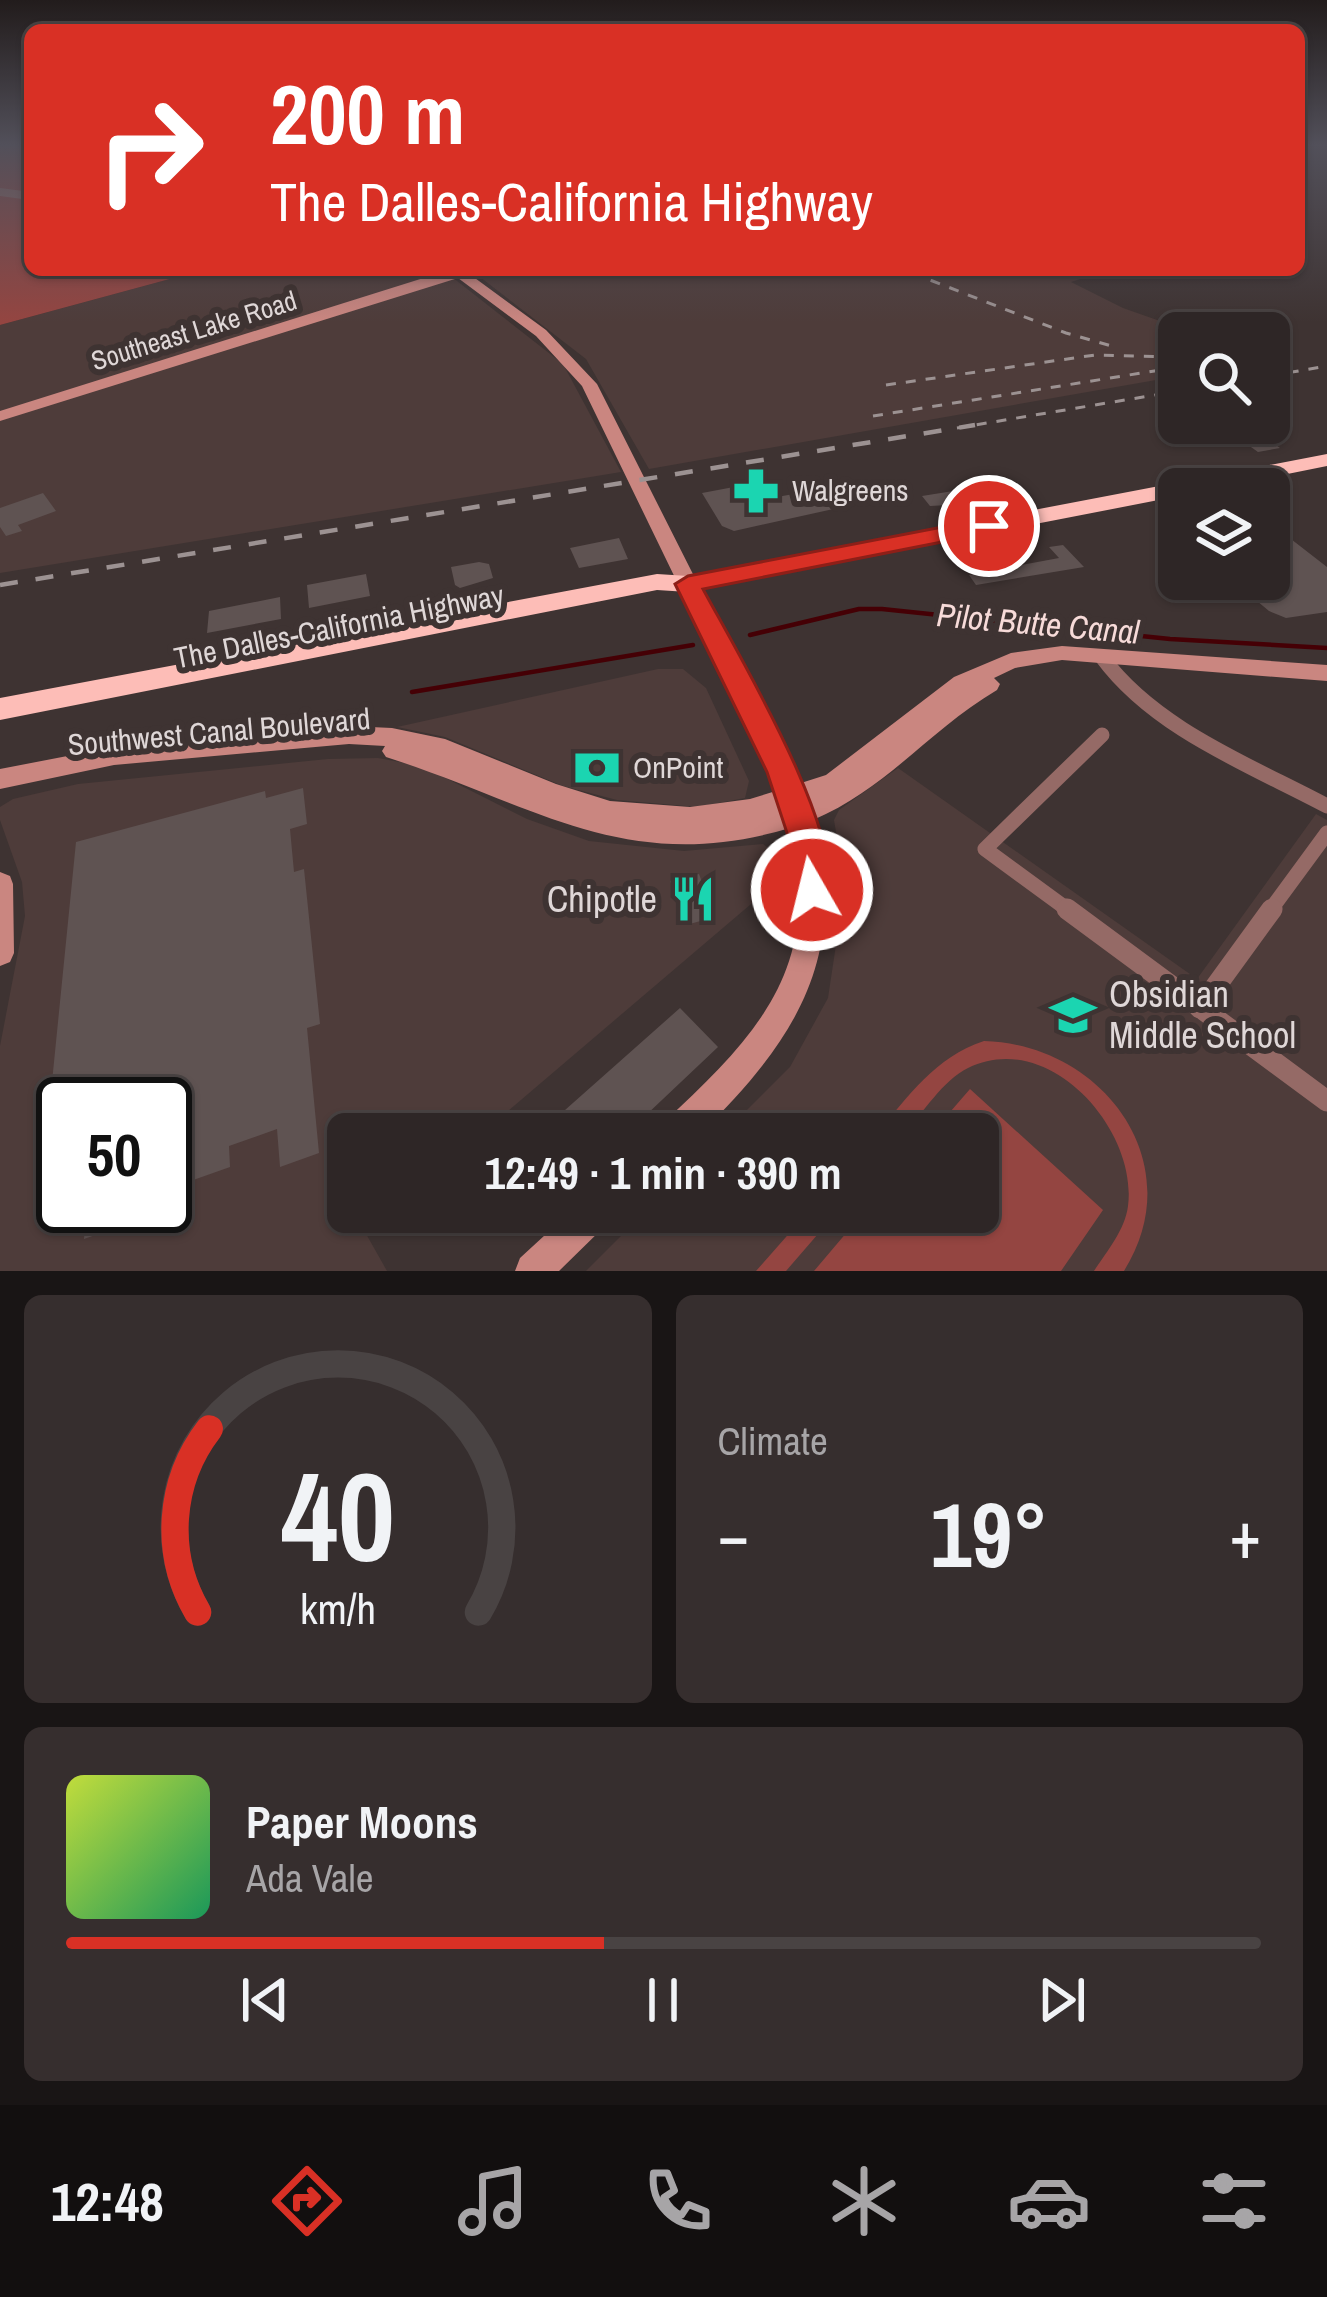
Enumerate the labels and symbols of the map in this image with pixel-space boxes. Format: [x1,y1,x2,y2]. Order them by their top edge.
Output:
street label: Southeast Lake Road [87,282,301,378]
pharmacy icon: Walgreens [731,466,781,516]
place label: Walgreens [792,470,909,510]
pin [938,475,1040,577]
street label: The Dalles-California Highway [171,574,508,678]
water label: Pilot Butte Canal [935,592,1142,654]
street label: Southwest Canal Boulevard [66,698,372,764]
bank icon: OnPoint [572,743,622,793]
place label: OnPoint [633,747,723,787]
position arrow [749,827,875,953]
restaurant icon: Chipotle [668,874,718,924]
place label: Chipotle [547,875,657,923]
place label: Obsidian Middle School [1109,970,1296,1059]
school or university icon: Obsidian Middle School [1048,990,1098,1040]
speed limit sign: 50 [36,1077,192,1233]

